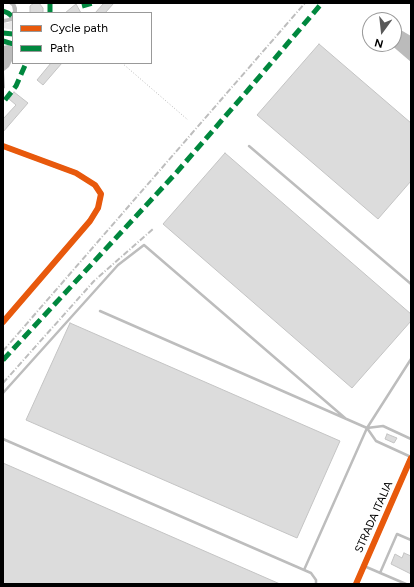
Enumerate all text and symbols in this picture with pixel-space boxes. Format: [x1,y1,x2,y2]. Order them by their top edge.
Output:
legend [12,12,152,64]
north arrow [362,12,402,52]
text: Cycle path [50,21,108,35]
text: N [373,36,385,50]
text: Path [50,41,74,55]
street label: STRADA ITALIA [352,479,396,555]

